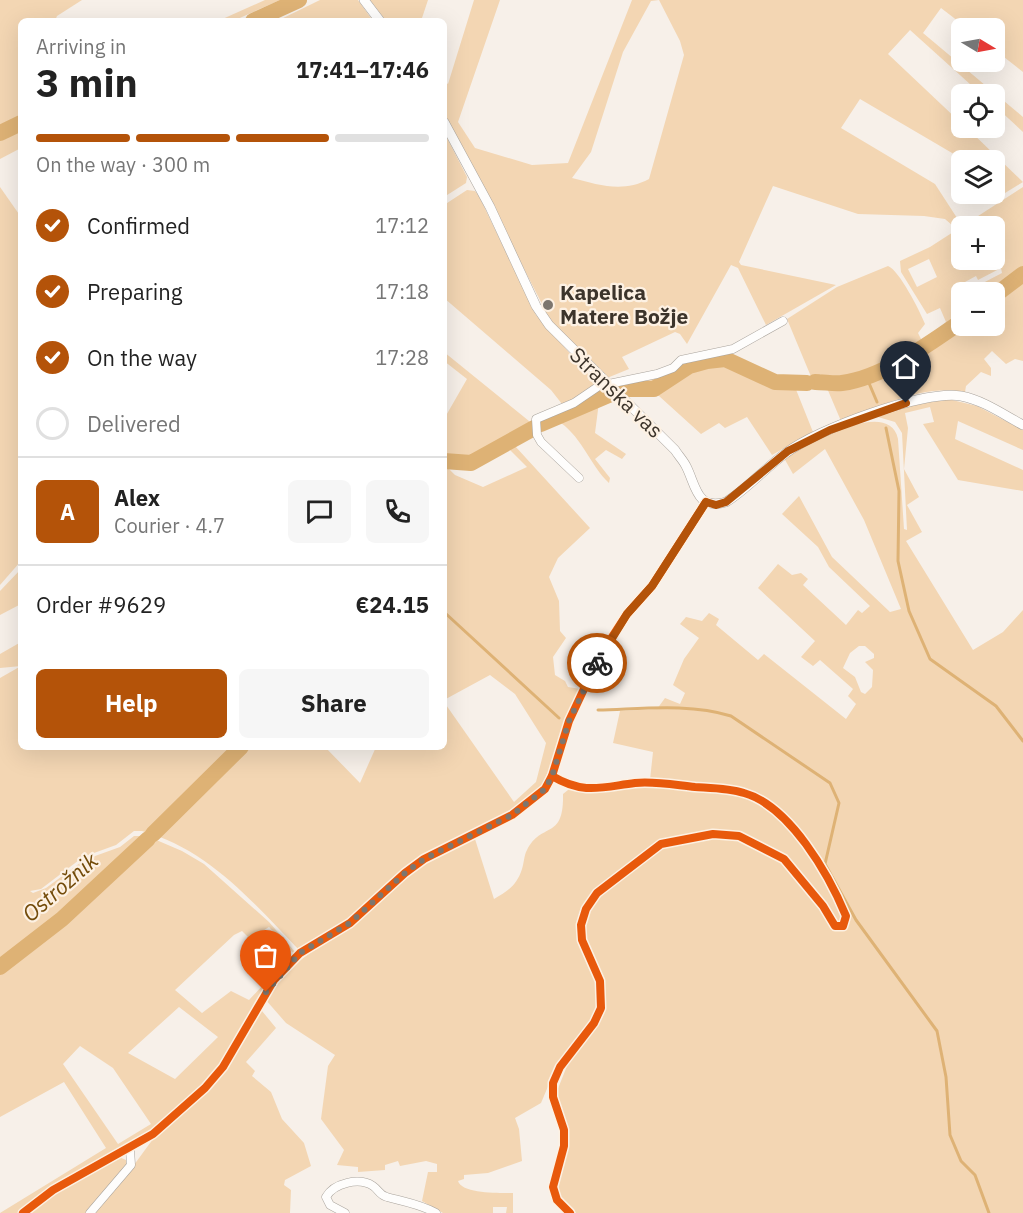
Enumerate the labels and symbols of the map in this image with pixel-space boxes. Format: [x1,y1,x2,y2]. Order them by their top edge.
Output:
north arrow [951,18,1005,72]
place label: Kapelica Matere Božje [560,278,688,330]
marker: Kapelica Matere Božje [541,298,555,312]
street label: Stranska vas [564,341,669,444]
pin [880,341,931,403]
courier [567,633,627,693]
water label: Ostrožnik [16,845,104,928]
pin [240,930,291,992]

